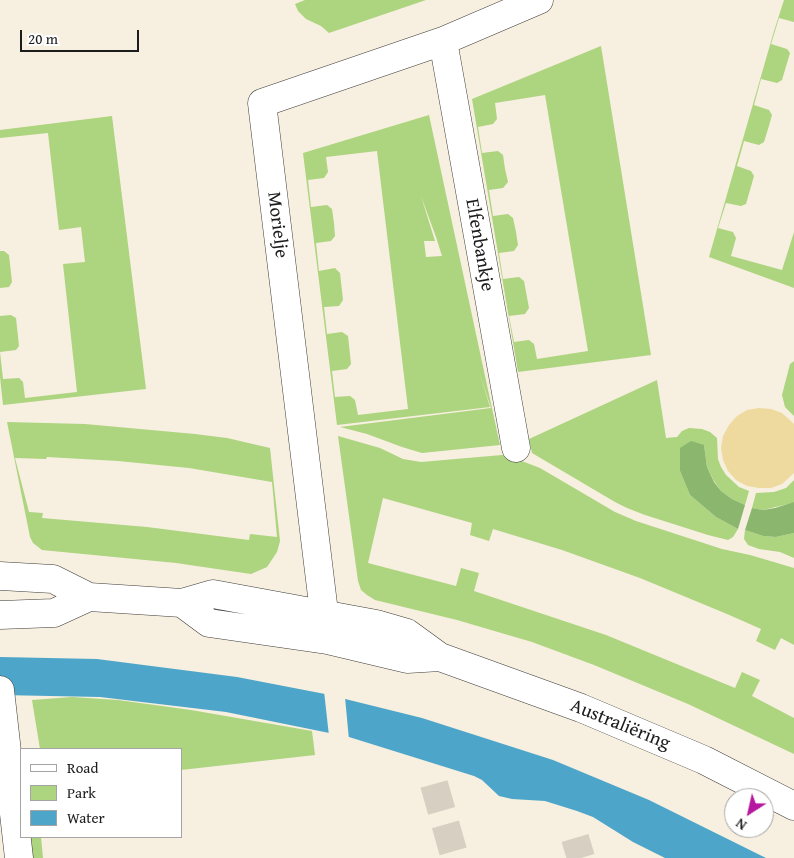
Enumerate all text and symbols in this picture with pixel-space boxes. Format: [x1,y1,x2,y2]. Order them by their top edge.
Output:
scale bar [22,20,141,52]
text: 20 m [28,28,58,49]
street label: Morielje [262,191,292,259]
street label: Elfenbankje [460,197,498,293]
street label: Australiëring [567,695,673,755]
legend [20,748,182,838]
text: Road [67,757,98,778]
text: Park [67,782,96,803]
north arrow [724,788,774,838]
text: Water [67,807,105,828]
text: N [731,814,751,835]

